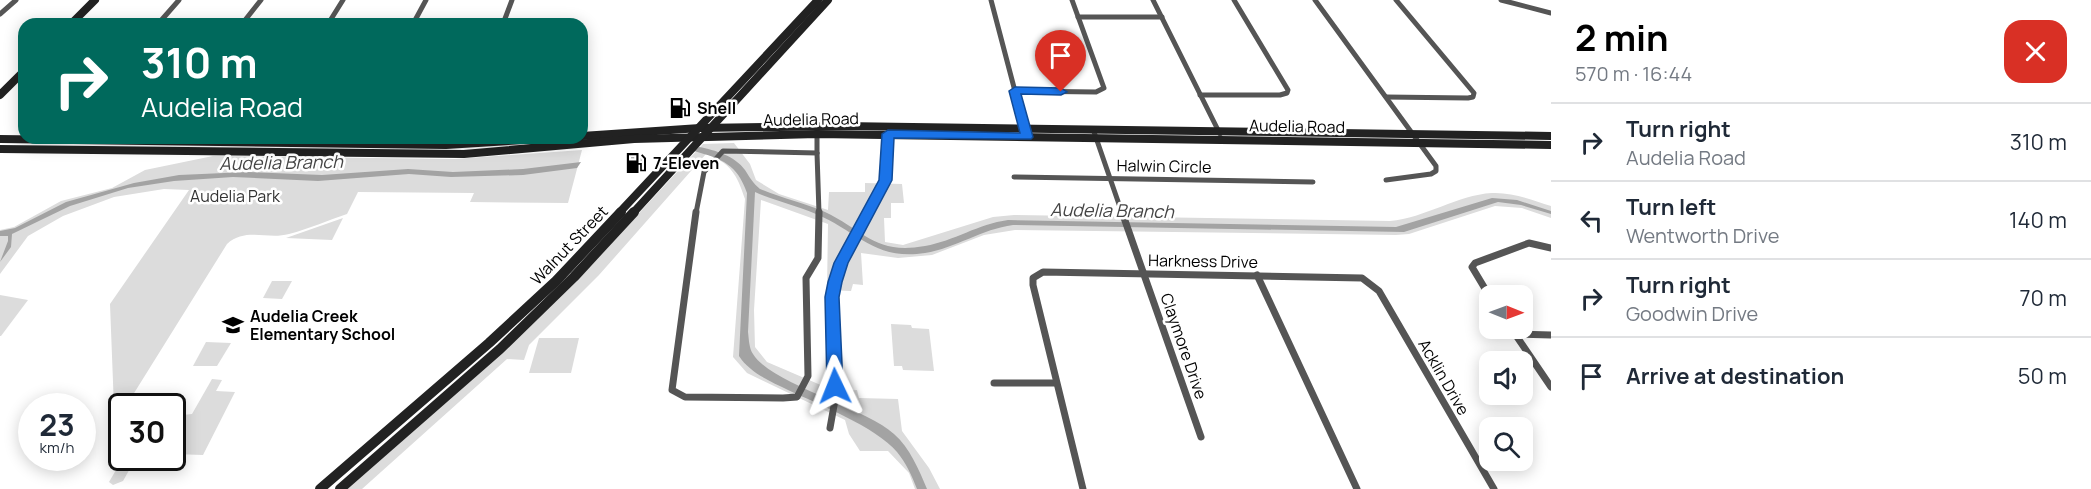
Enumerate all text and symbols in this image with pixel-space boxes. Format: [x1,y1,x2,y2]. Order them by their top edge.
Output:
text: 2 min [1575,13,1669,62]
button: close [2004,20,2067,83]
pin [1035,30,1086,92]
text: 310 m [141,33,258,91]
icon: arrive [1044,39,1077,72]
icon: right [42,42,120,120]
text: 570 m · 16:44 [1575,60,1692,87]
text: Audelia Road [141,88,303,125]
fuel station icon: Shell [668,96,692,120]
place label: Shell [697,97,736,119]
street label: Audelia Road [763,107,859,131]
street label: Audelia Road [1249,114,1345,138]
text: Turn right [1626,114,1731,144]
icon: right [1575,126,1608,159]
text: 310 m [2010,127,2067,157]
text: Audelia Road [1626,144,1746,171]
water label: Audelia Branch [219,149,344,175]
fuel station icon: 7-Eleven [624,151,648,175]
place label: 7-Eleven [653,152,719,174]
street label: Halwin Circle [1116,154,1212,178]
park label: Audelia Park [190,185,281,207]
text: Turn left [1626,192,1716,222]
water label: Audelia Branch [1050,197,1175,223]
street label: Walnut Street [525,200,613,290]
icon: left [1575,204,1608,237]
text: 140 m [2009,205,2067,235]
text: Wentworth Drive [1626,222,1779,249]
street label: Harkness Drive [1148,249,1258,273]
text: Turn right [1626,270,1731,300]
icon: right [1575,282,1608,315]
text: 70 m [2019,283,2067,313]
north arrow [1479,285,1533,339]
map controls [1479,285,1533,471]
street label: Claymore Drive [1156,290,1212,402]
text: Goodwin Drive [1626,300,1758,327]
place label: Audelia Creek Elementary School [250,305,395,345]
school or university icon: Audelia Creek Elementary School [221,313,245,337]
street label: Acklin Drive [1413,335,1475,419]
button: sound [1479,351,1533,405]
position arrow [803,354,867,418]
icon: arrive [1575,360,1608,393]
text: Arrive at destination [1626,361,1844,391]
text: 50 m [2018,361,2067,391]
speed limit sign: 30 [108,393,186,471]
text: 23 [39,404,75,445]
button: search [1479,417,1533,471]
text: km/h [40,437,74,458]

